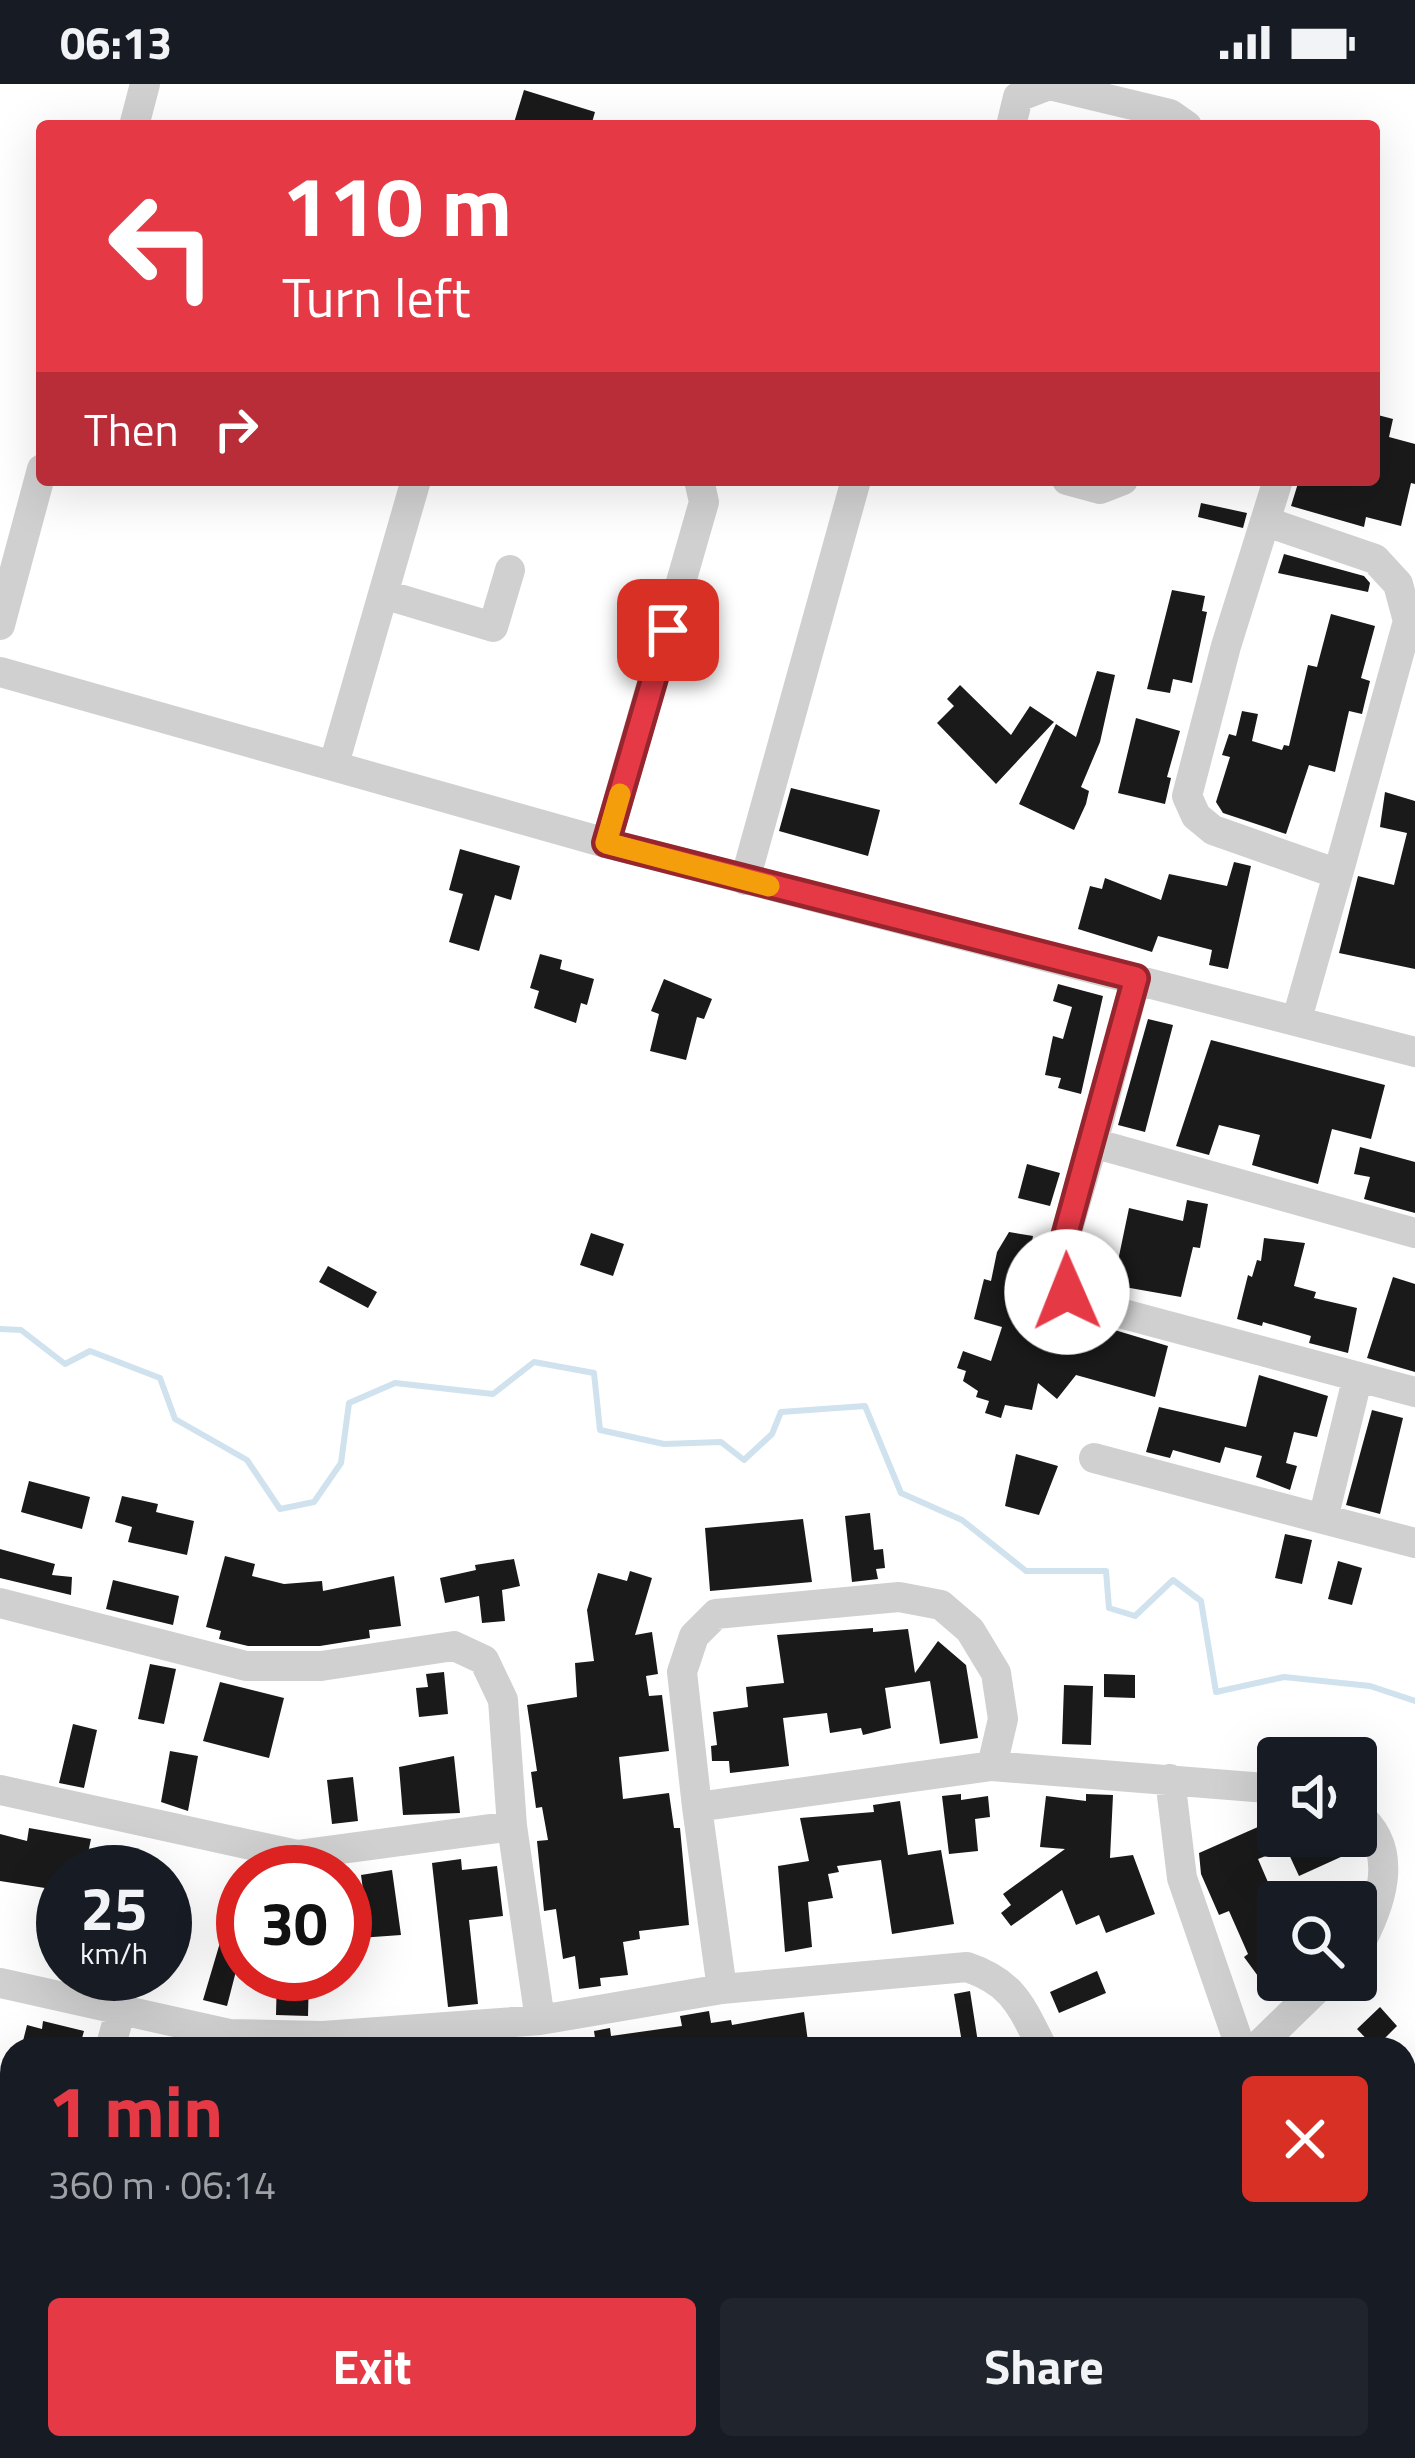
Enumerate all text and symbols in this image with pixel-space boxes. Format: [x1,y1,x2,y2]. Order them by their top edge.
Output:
text: 06:13 [60,8,172,76]
text: 110 m [282,141,512,269]
icon: left [84,168,240,324]
text: Turn left [282,256,471,338]
text: Then [84,395,179,463]
icon: right [203,396,269,462]
pin [617,579,719,681]
icon: arrive [635,597,701,663]
position arrow [1004,1229,1130,1355]
map controls [1257,1737,1377,2001]
button: sound [1257,1737,1377,1857]
speed limit sign: 30 [216,1845,372,2001]
text: 25 [80,1862,148,1953]
button: search [1257,1881,1377,2001]
text: km/h [80,1930,148,1976]
text: 1 min [48,2055,223,2165]
button: close [1242,2076,1368,2202]
text: 360 m · 06:14 [48,2155,276,2214]
button: Exit [48,2298,696,2436]
button: Share [720,2298,1368,2436]

